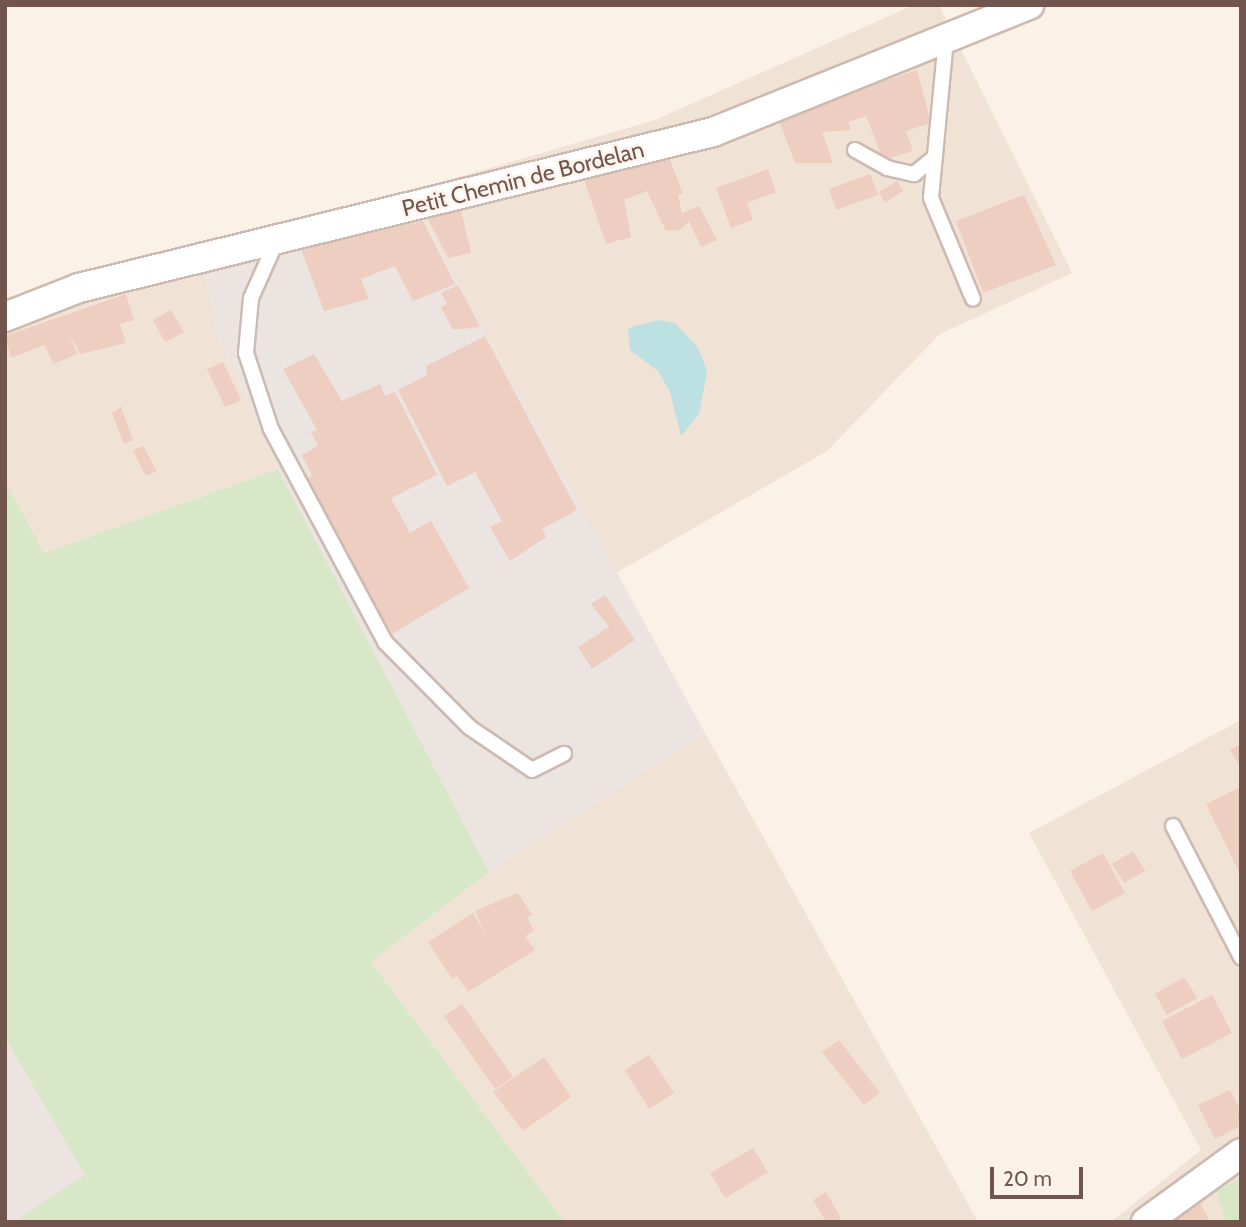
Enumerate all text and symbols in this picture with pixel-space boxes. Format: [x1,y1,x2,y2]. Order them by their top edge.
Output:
street label: Petit Chemin de Bordelan [399,136,647,222]
scale bar [994,1154,1087,1198]
text: 20 m [1003,1166,1052,1191]

